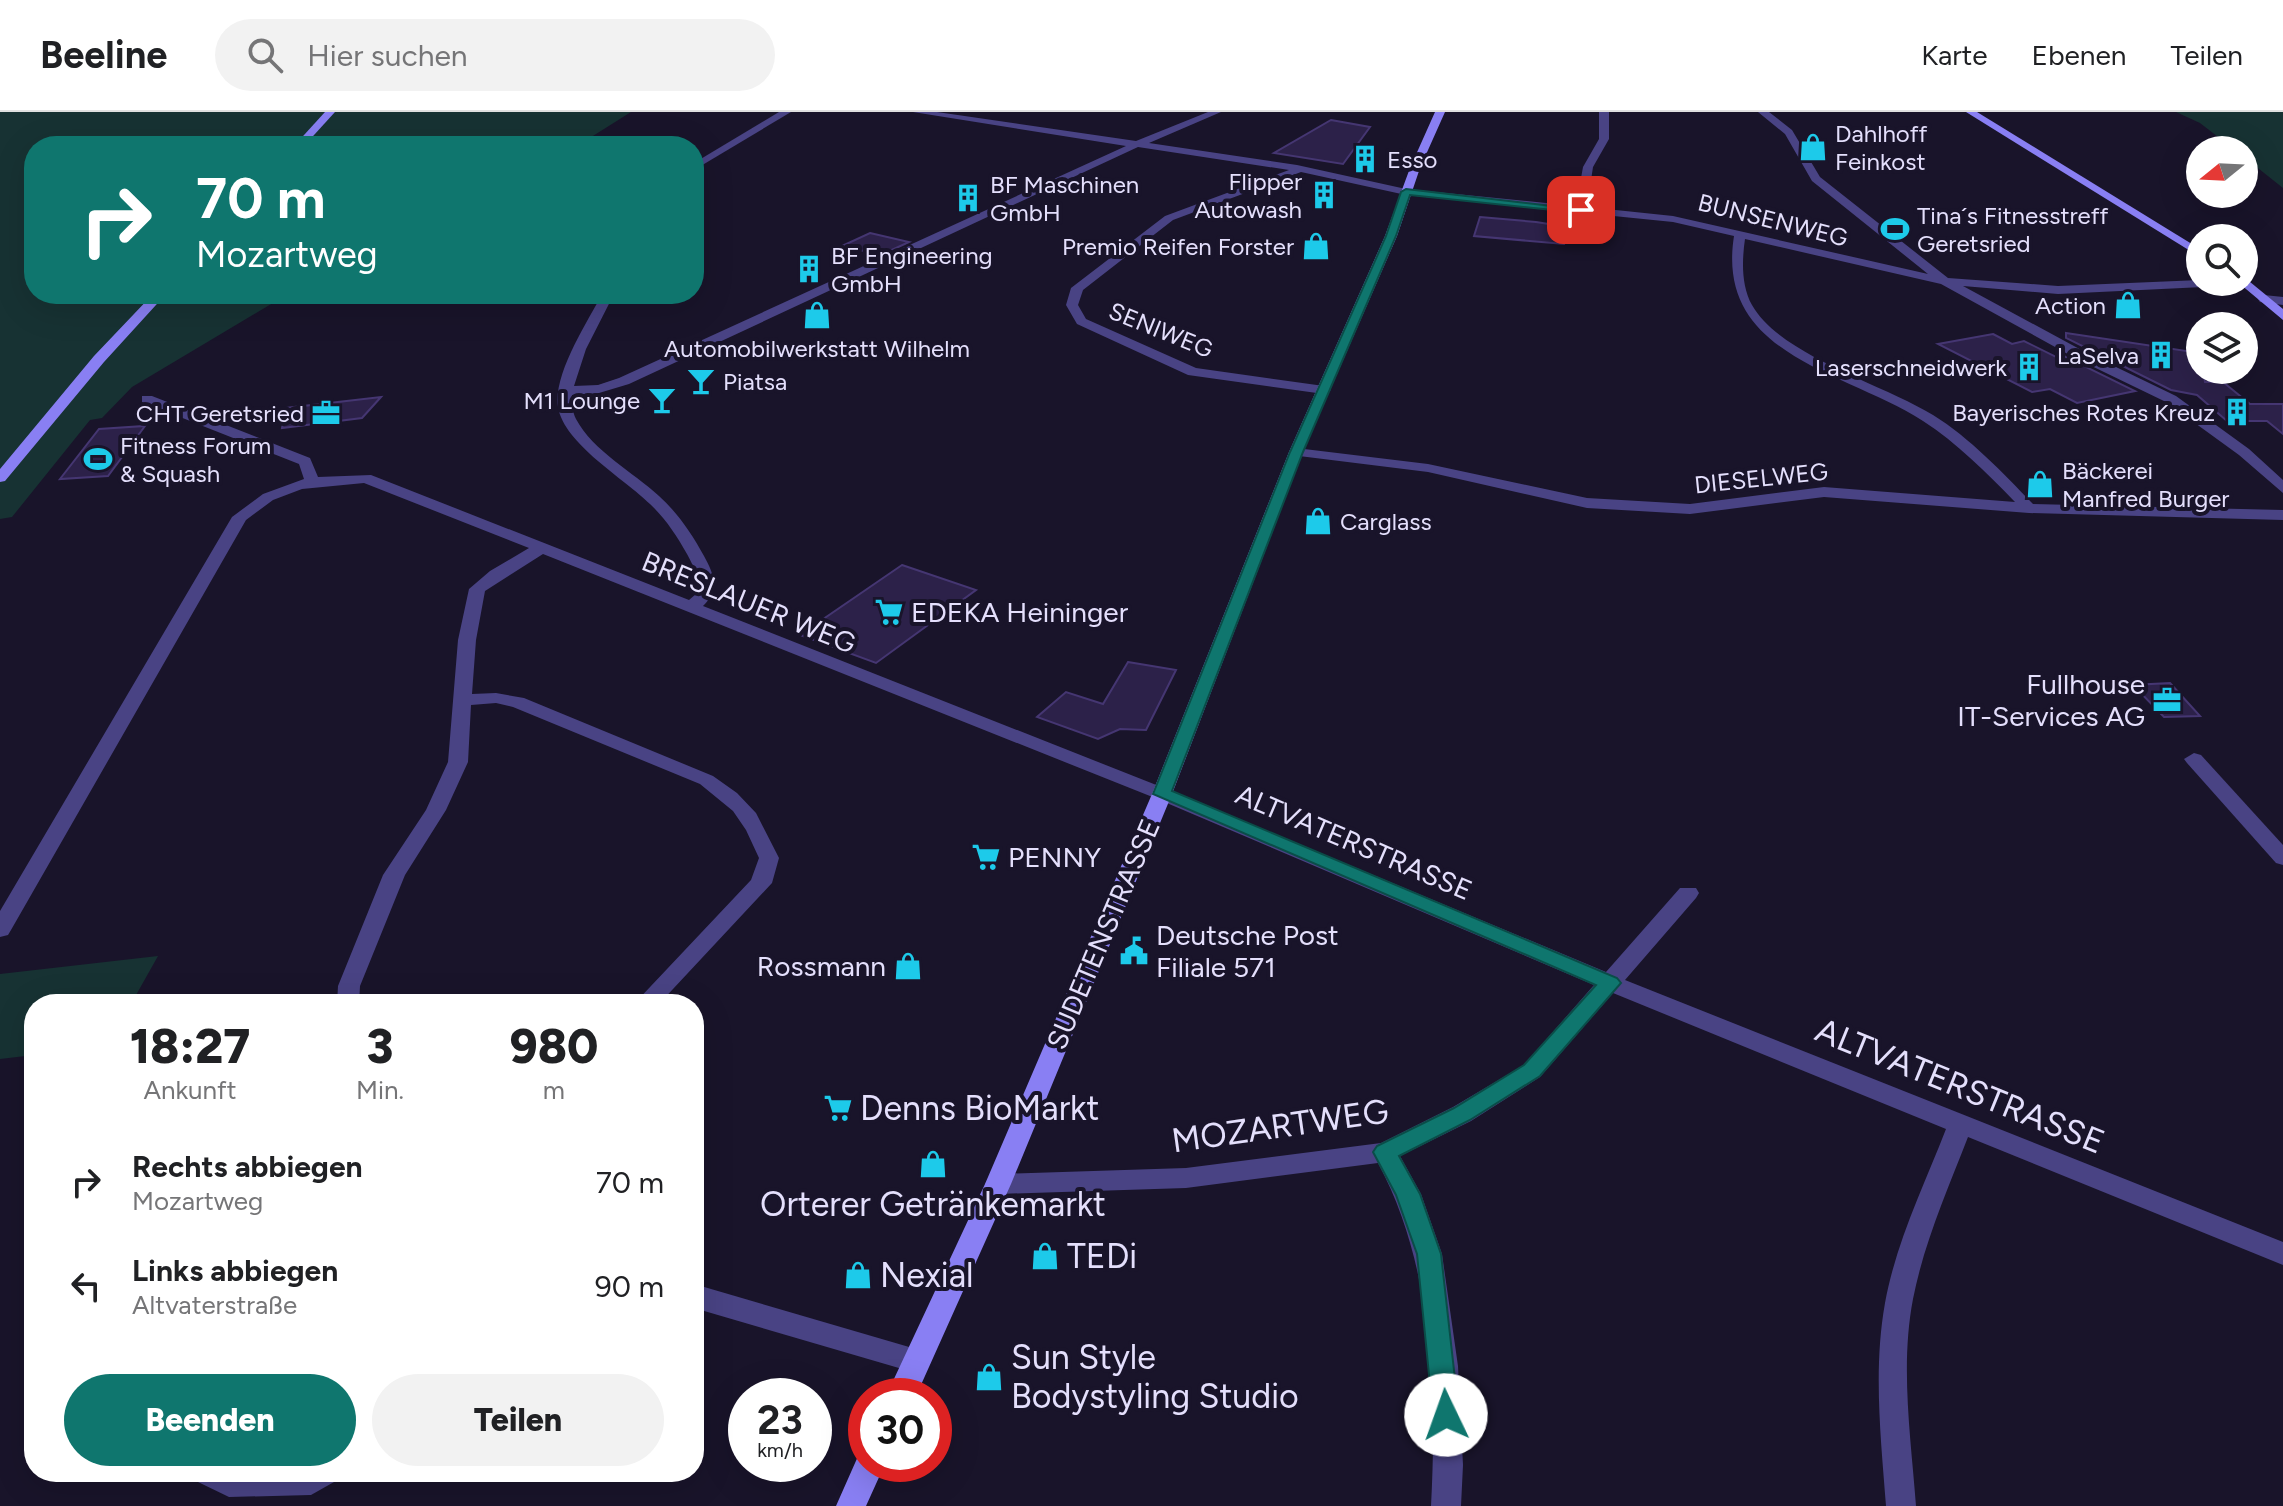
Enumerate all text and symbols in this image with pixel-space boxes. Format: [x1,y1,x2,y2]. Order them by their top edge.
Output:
search box [215,19,775,91]
text: Beeline [40,32,167,78]
icon: search [243,33,287,77]
text: Hier suchen [307,37,468,74]
text: Karte [1921,38,1988,72]
text: Ebenen [2032,38,2126,72]
text: Teilen [2170,38,2243,72]
place label: Dahlhoff Feinkost [1835,119,1928,176]
shop icon: Dahlhoff Feinkost [1798,132,1828,162]
north arrow [2186,136,2258,208]
map controls [2186,136,2258,384]
building icon: Esso [1350,144,1380,174]
place label: Esso [1387,145,1438,174]
text: 70 m [196,165,326,232]
place label: Flipper Autowash [1194,167,1302,224]
icon: right [64,168,168,272]
place label: BF Maschinen GmbH [990,170,1139,227]
pin [1547,176,1615,244]
building icon: Flipper Autowash [1309,180,1339,210]
building icon: BF Maschinen GmbH [953,183,983,213]
street label: BUNSENWEG [1695,187,1851,253]
icon: arrive [1559,188,1603,232]
place label: Tina´s Fitnesstreff Geretsried [1917,201,2109,258]
sports icon: Tina´s Fitnesstreff Geretsried [1880,214,1910,244]
button: search [2186,224,2258,296]
shop icon: Premio Reifen Forster [1301,231,1331,261]
place label: Premio Reifen Forster [1062,232,1294,261]
text: Mozartweg [196,233,378,276]
place label: BF Engineering GmbH [831,241,993,298]
building icon: BF Engineering GmbH [794,254,824,284]
shop icon: Action [2113,290,2143,320]
place label: Action [2035,291,2106,320]
street label: SENIWEG [1105,296,1217,364]
shop icon: Automobilwerkstatt Wilhelm [802,300,832,330]
button: layers [2186,312,2258,384]
place label: Automobilwerkstatt Wilhelm [664,334,970,363]
building icon: LaSelva [2146,340,2176,370]
place label: LaSelva [2057,341,2139,370]
building icon: Laserschneidwerk [2014,352,2044,382]
place label: Laserschneidwerk [1815,353,2007,382]
bar icon: Piatsa [686,366,716,396]
place label: Piatsa [723,367,787,396]
bar icon: M1 Lounge [647,385,677,415]
place label: M1 Lounge [523,386,640,415]
building icon: Bayerisches Rotes Kreuz [2222,397,2252,427]
office icon: CHT Geretsried [311,398,341,428]
place label: Bayerisches Rotes Kreuz [1952,398,2215,427]
place label: CHT Geretsried [136,399,304,428]
place label: Fitness Forum & Squash [120,431,271,488]
sports icon: Fitness Forum & Squash [83,444,113,474]
place label: Bäckerei Manfred Burger [2062,456,2229,513]
street label: DIESELWEG [1693,457,1829,499]
shop icon: Bäckerei Manfred Burger [2025,469,2055,499]
shop icon: Carglass [1303,506,1333,536]
place label: Carglass [1340,507,1432,536]
street label: BRESLAUER WEG [637,544,861,660]
place label: EDEKA Heininger [911,595,1129,629]
supermarket icon: EDEKA Heininger [874,597,904,627]
place label: Fullhouse IT-Services AG [1957,667,2145,733]
office icon: Fullhouse IT-Services AG [2152,685,2182,715]
street label: ALTVATERSTRASSE [1231,777,1477,907]
street label: SUDETENSTRASSE [1039,814,1167,1054]
place label: PENNY [1008,840,1101,874]
supermarket icon: PENNY [971,842,1001,872]
place label: Deutsche Post Filiale 571 [1156,918,1339,984]
public building icon: Deutsche Post Filiale 571 [1119,936,1149,966]
place label: Rossmann [757,949,886,983]
shop icon: Rossmann [893,951,923,981]
street label: ALTVATERSTRASSE [1810,1009,2110,1163]
text: 18:27 [130,1017,250,1075]
text: 3 [366,1017,393,1075]
text: 980 [510,1017,598,1075]
text: Ankunft [143,1074,237,1106]
text: Min. [356,1074,404,1106]
text: m [543,1074,565,1106]
place label: Denns BioMarkt [860,1088,1099,1129]
street label: MOZARTWEG [1169,1090,1391,1162]
supermarket icon: Denns BioMarkt [823,1093,853,1123]
text: Rechts abbiegen [132,1148,363,1185]
shop icon: Orterer Getränkemarkt [918,1149,948,1179]
icon: right [64,1160,108,1204]
text: 70 m [596,1164,664,1201]
place label: Orterer Getränkemarkt [760,1184,1106,1225]
text: Mozartweg [132,1185,263,1217]
place label: TEDi [1067,1236,1137,1277]
shop icon: TEDi [1030,1241,1060,1271]
text: Links abbiegen [132,1252,338,1289]
place label: Nexial [880,1255,974,1296]
shop icon: Nexial [843,1260,873,1290]
icon: left [64,1264,108,1308]
text: 90 m [595,1268,664,1305]
text: Altvaterstraße [132,1289,297,1321]
place label: Sun Style Bodystyling Studio [1011,1337,1299,1417]
shop icon: Sun Style Bodystyling Studio [974,1362,1004,1392]
position arrow [1404,1373,1488,1457]
button: Beenden [64,1374,356,1466]
button: Teilen [372,1374,664,1466]
speed limit sign: 30 [848,1378,952,1482]
text: 23 [757,1396,803,1444]
text: km/h [757,1438,803,1462]

